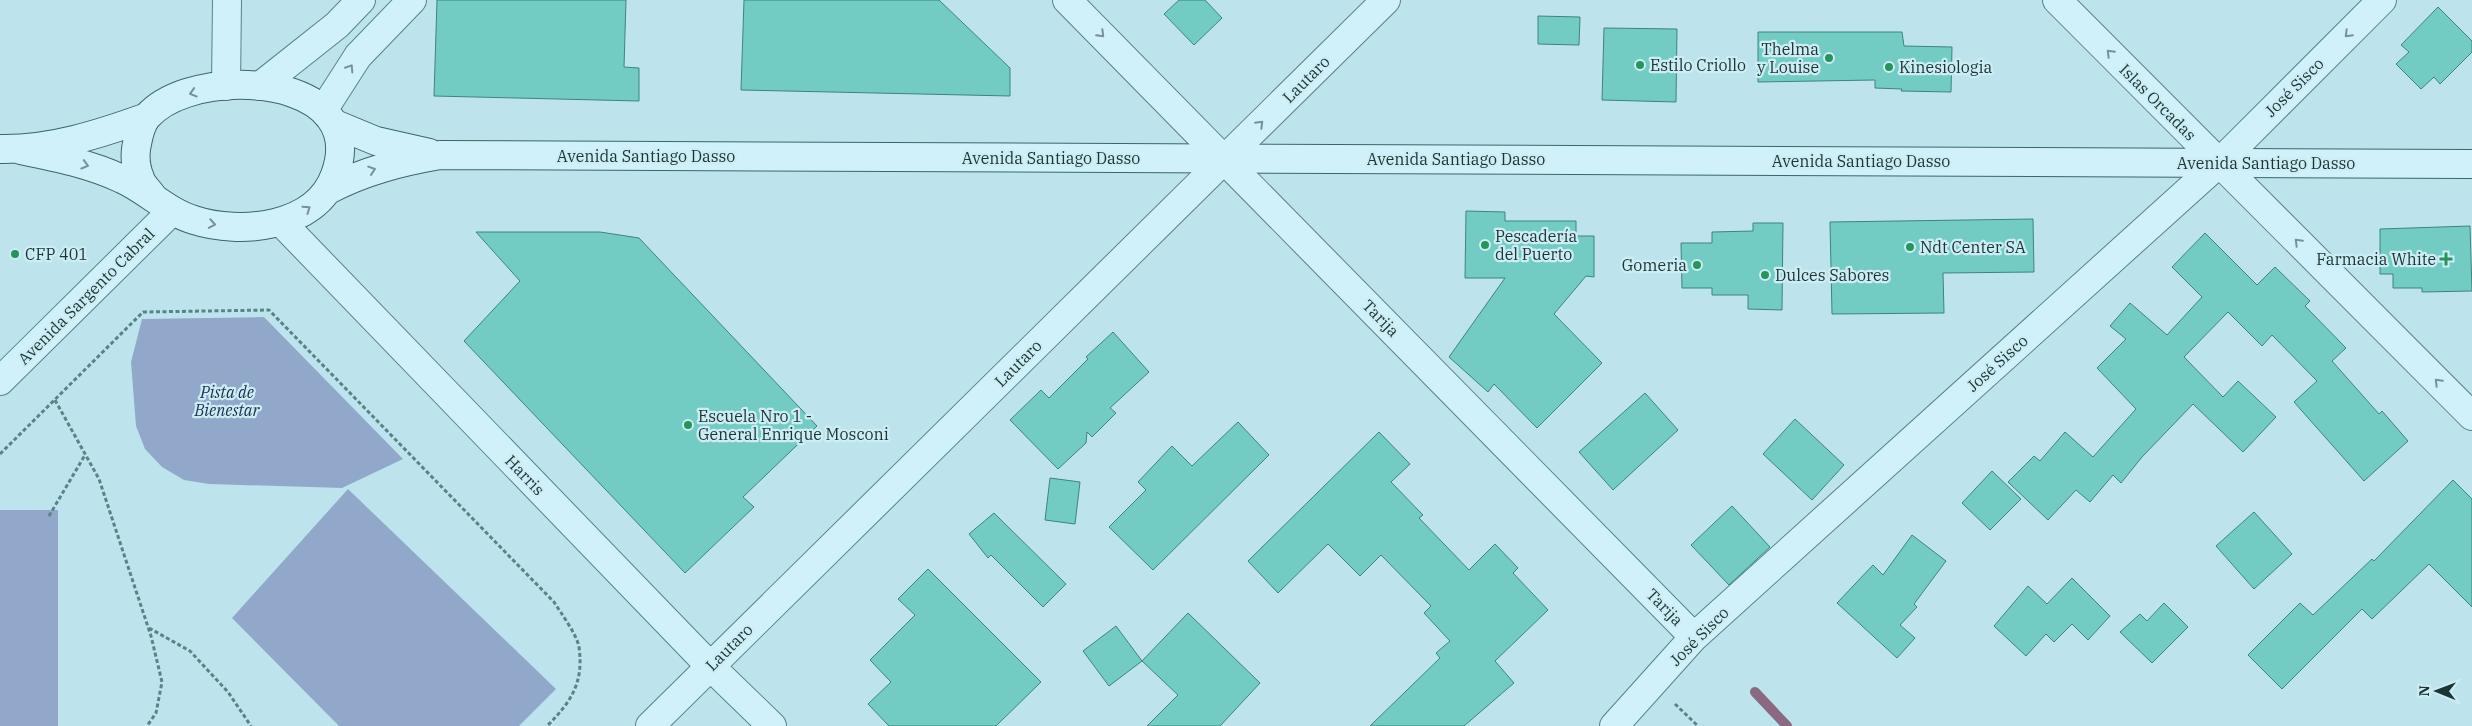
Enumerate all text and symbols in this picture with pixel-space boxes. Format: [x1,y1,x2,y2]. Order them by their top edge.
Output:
one-way arrow [2345,28,2354,37]
one-way arrow [1095,29,1104,38]
place label: Thelma y Louise [1757,39,1819,77]
one-way arrow [2107,50,2116,59]
street label: Lautaro [1278,51,1334,107]
marker: Thelma y Louise [1823,52,1835,64]
street label: José Sisco [2260,53,2328,121]
place label: Estilo Criollo [1650,55,1746,75]
place label: Kinesiologia [1899,57,1993,77]
marker: Estilo Criollo [1634,59,1646,71]
street label: Islas Orcadas [2116,60,2200,144]
marker: Kinesiologia [1883,61,1895,73]
one-way arrow [344,64,353,73]
one-way arrow [189,87,198,97]
one-way arrow [1254,121,1263,130]
street label: Avenida Santiago Dasso [557,146,735,166]
street label: Avenida Santiago Dasso [962,148,1140,168]
street label: Avenida Santiago Dasso [1367,149,1545,169]
street label: Avenida Santiago Dasso [1772,151,1950,171]
street label: Avenida Santiago Dasso [2177,153,2355,173]
one-way arrow [80,160,89,170]
one-way arrow [368,166,376,176]
one-way arrow [301,206,310,215]
one-way arrow [208,218,217,228]
street label: Avenida Sargento Cabral [14,223,159,368]
place label: Pescadería del Puerto [1495,226,1577,264]
place label: Ndt Center SA [1920,237,2026,257]
marker: Pescadería del Puerto [1479,239,1491,251]
one-way arrow [2295,239,2304,248]
marker: Ndt Center SA [1904,241,1916,253]
place label: CFP 401 [25,244,88,264]
marker: CFP 401 [9,248,21,260]
place label: Farmacia White [2316,249,2436,269]
marker: Farmacia White [2440,253,2452,265]
place label: Gomeria [1622,255,1687,275]
marker: Gomeria [1691,259,1703,271]
place label: Dulces Sabores [1775,265,1889,285]
marker: Dulces Sabores [1759,269,1771,281]
street label: Tarija [1358,295,1404,341]
street label: José Sisco [1962,330,2032,396]
street label: Lautaro [990,335,1046,391]
one-way arrow [2434,379,2443,388]
park label: Pista de Bienestar [193,382,261,420]
place label: Escuela Nro 1 - General Enrique Mosconi [698,406,889,444]
marker: Escuela Nro 1 - General Enrique Mosconi [682,419,694,431]
street label: Harris [501,451,549,499]
street label: Tarija [1642,584,1688,630]
street label: José Sisco [1665,602,1733,670]
street label: Lautaro [701,619,757,675]
north arrow [2412,666,2462,716]
text: N [2415,685,2433,696]

